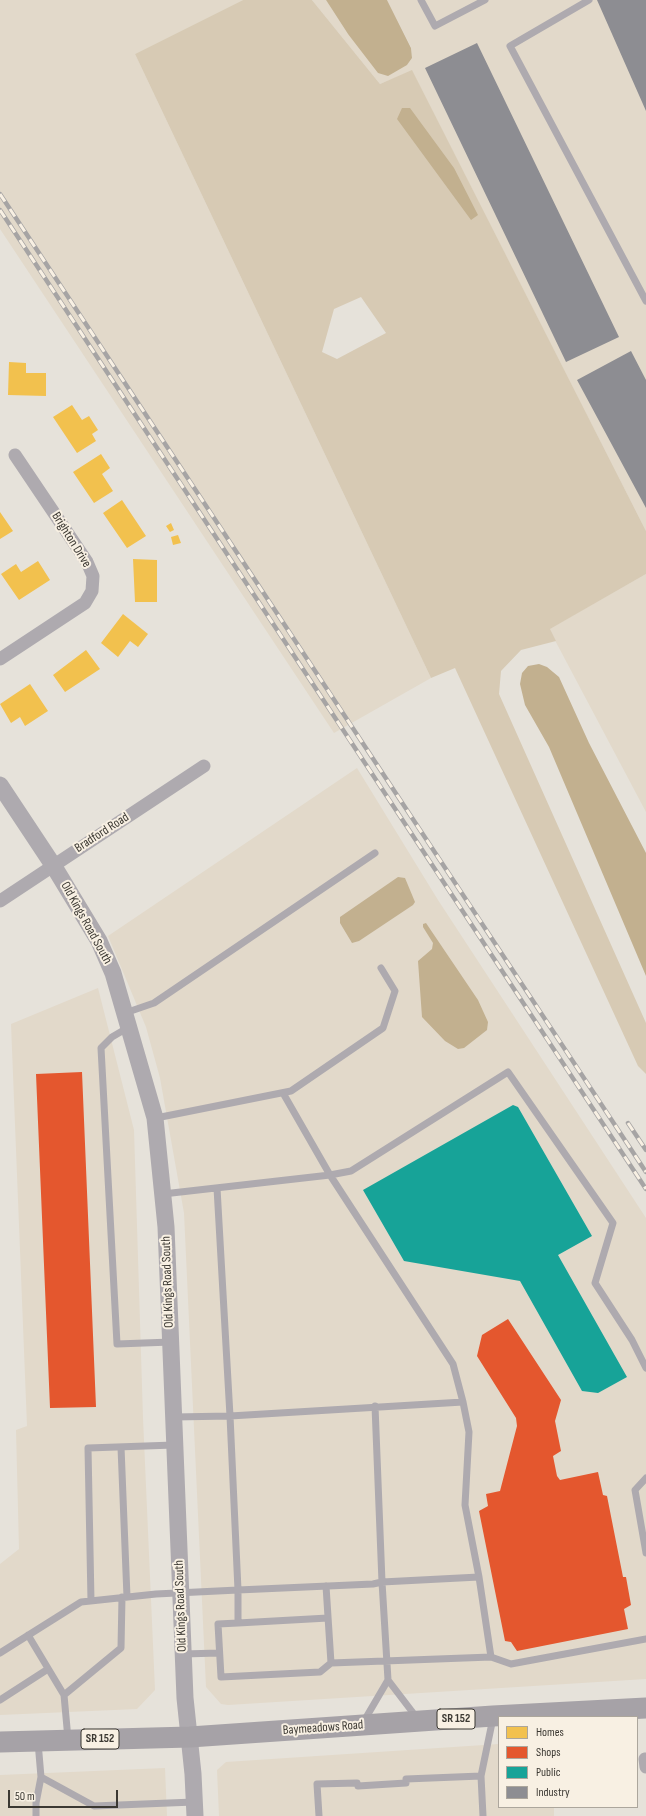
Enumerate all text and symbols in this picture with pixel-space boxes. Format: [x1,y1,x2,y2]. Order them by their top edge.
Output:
street label: Brighton Drive [48,509,94,571]
street label: Bradford Road [72,810,132,856]
street label: Old Kings Road South [57,879,115,967]
street label: Old Kings Road South [159,1236,177,1328]
street label: Old Kings Road South [172,1560,190,1652]
road number: SR 152 [437,1709,475,1729]
legend [498,1716,638,1808]
street label: Baymeadows Road [282,1717,364,1739]
text: Homes [536,1725,564,1740]
road number: SR 152 [81,1729,119,1749]
text: Shops [536,1745,561,1760]
text: Public [536,1765,561,1780]
scale bar [10,1782,120,1808]
text: Industry [536,1785,570,1800]
text: 50 m [15,1789,35,1804]

